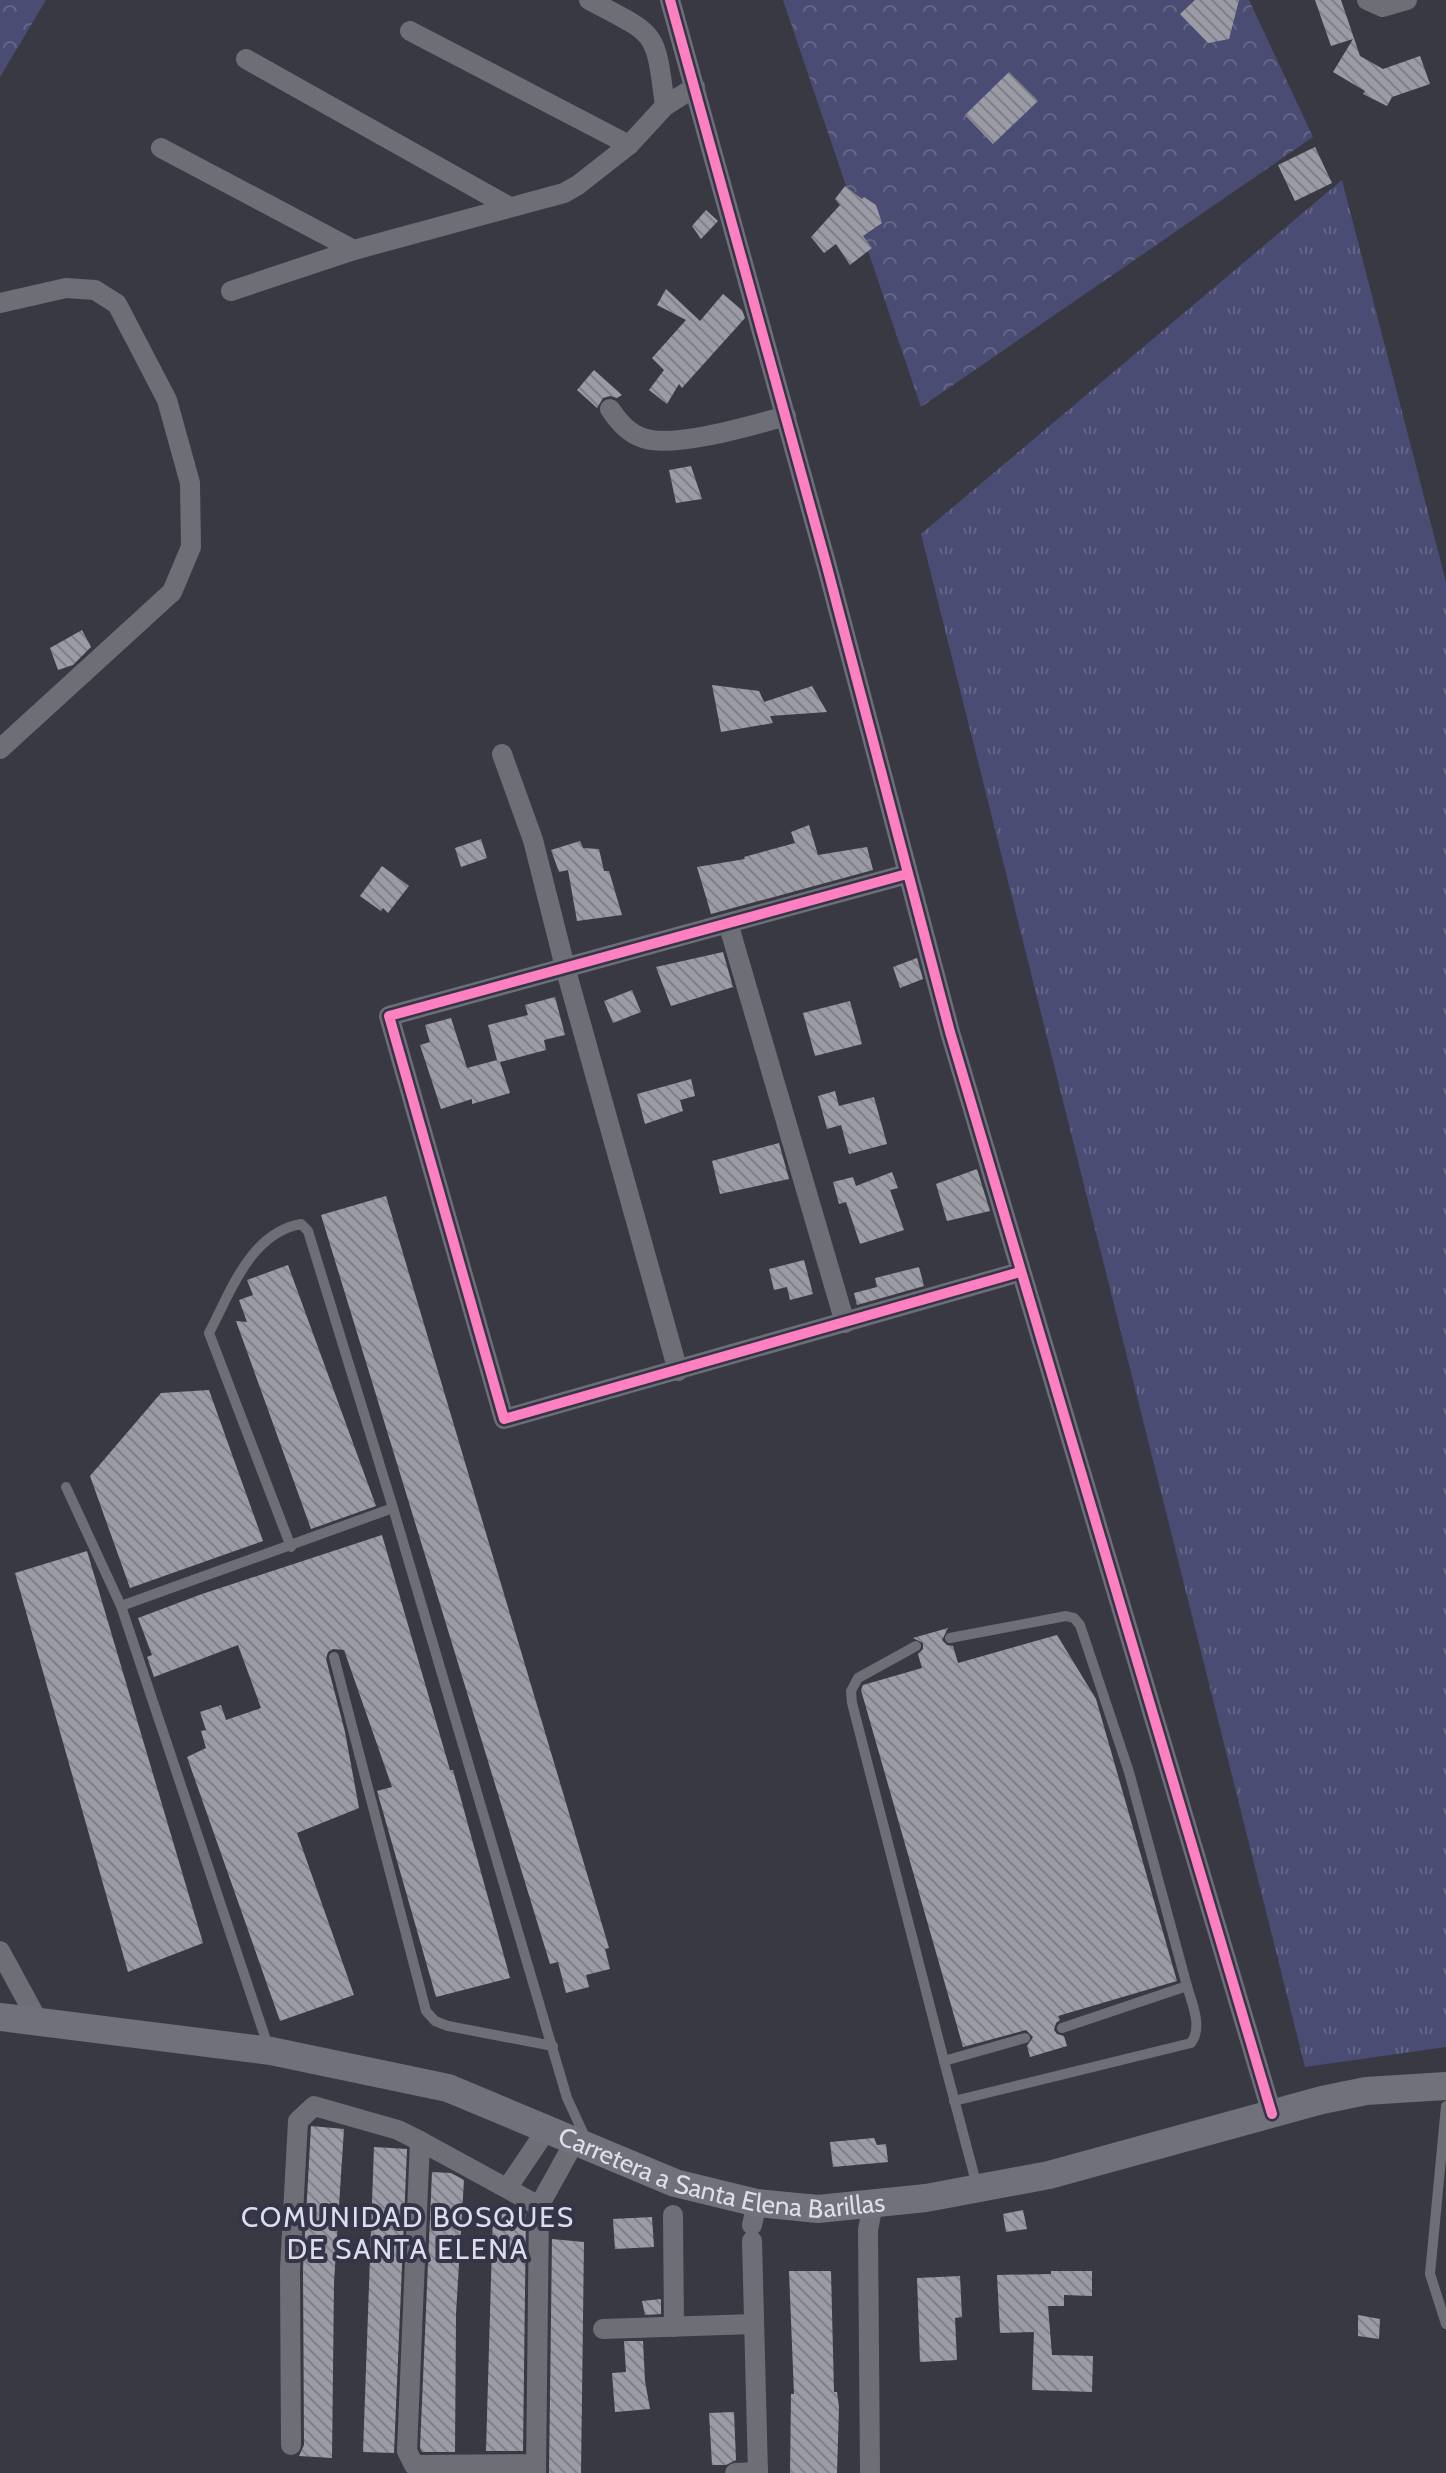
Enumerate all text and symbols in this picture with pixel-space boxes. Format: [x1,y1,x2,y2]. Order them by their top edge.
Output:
street label: Carretera a Santa Elena Barillas [554,2120,887,2225]
district label: COMUNIDAD BOSQUES DE SANTA ELENA [241,2200,575,2266]

